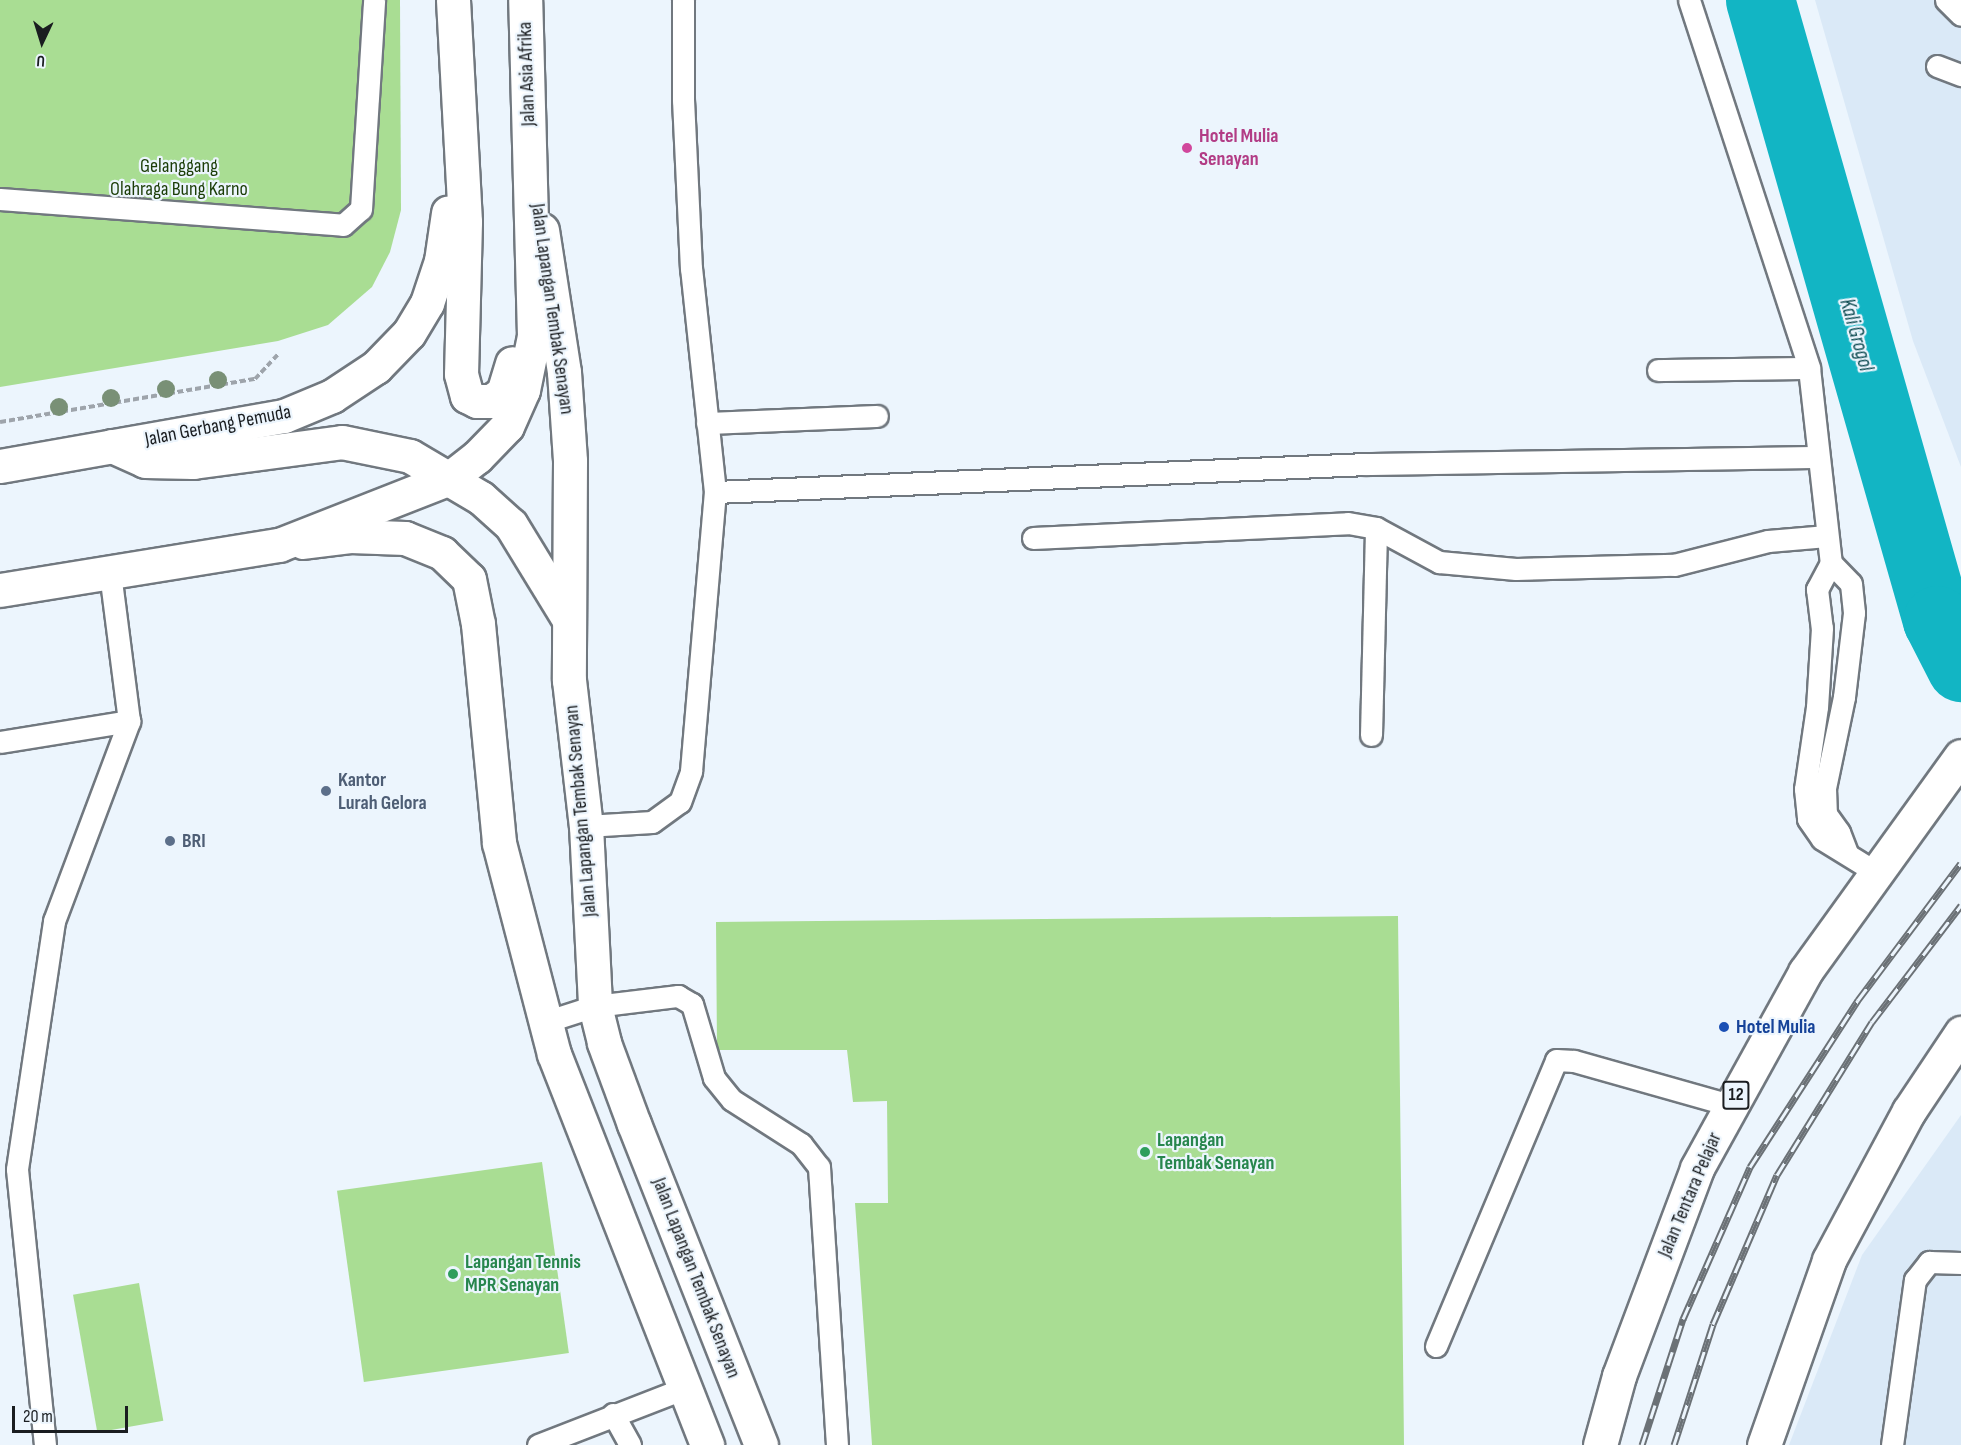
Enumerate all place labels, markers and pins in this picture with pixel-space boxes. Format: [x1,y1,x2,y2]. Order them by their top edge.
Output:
place label: Hotel Mulia Senayan [1199,124,1279,171]
marker: Hotel Mulia Senayan [1180,141,1194,155]
place label: Kantor Lurah Gelora [338,768,427,815]
marker: Kantor Lurah Gelora [319,784,333,798]
place label: BRI [182,829,206,853]
marker: BRI [163,834,177,848]
place label: Hotel Mulia [1736,1015,1816,1039]
marker: Hotel Mulia [1717,1020,1731,1034]
place label: Lapangan Tembak Senayan [1157,1128,1274,1175]
marker: Lapangan Tembak Senayan [1138,1145,1152,1159]
place label: Lapangan Tennis MPR Senayan [465,1250,581,1297]
marker: Lapangan Tennis MPR Senayan [446,1267,460,1281]

